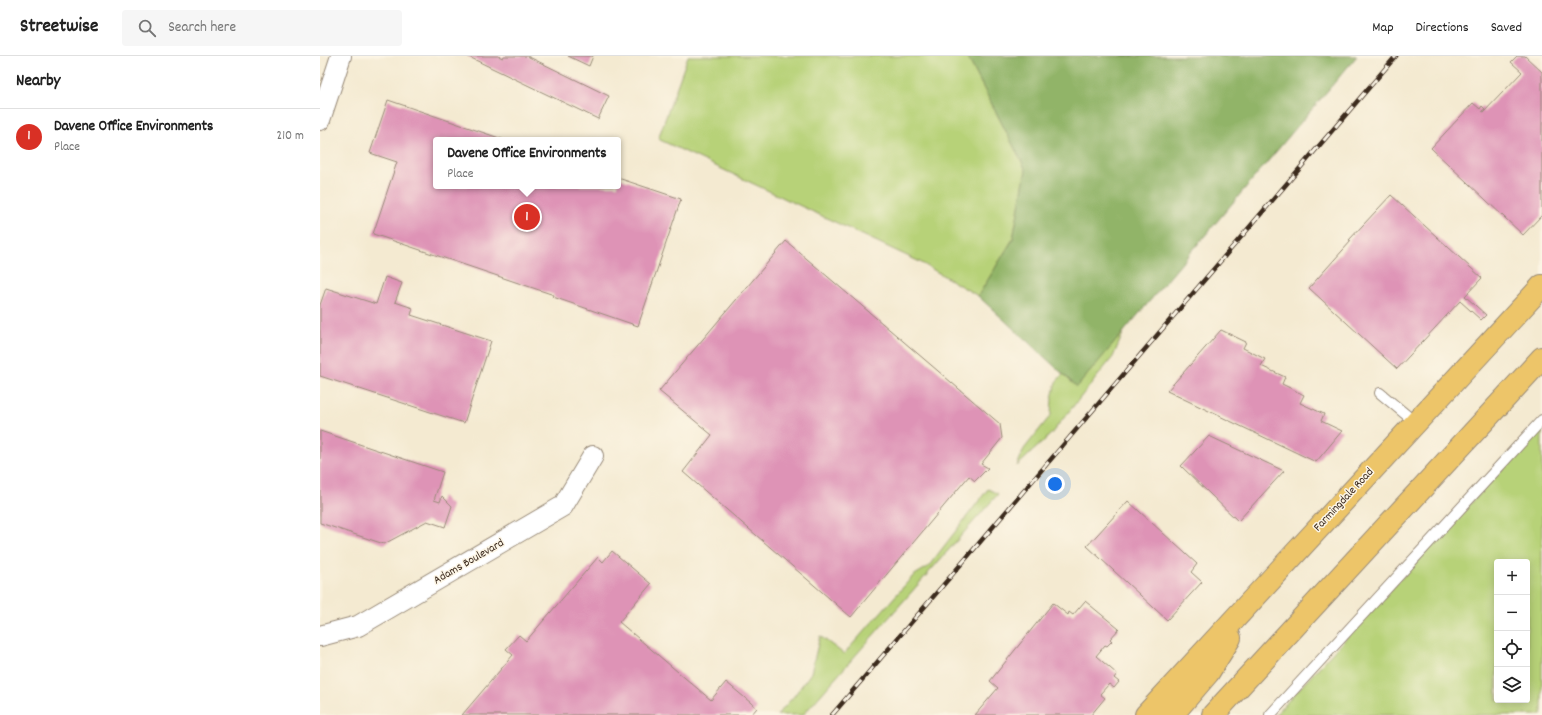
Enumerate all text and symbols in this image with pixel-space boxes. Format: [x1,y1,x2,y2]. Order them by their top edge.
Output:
search box [122,10,402,46]
text: Streetwise [20,14,98,41]
icon: search [136,17,158,39]
text: Search here [168,17,236,39]
text: Map [1372,18,1394,38]
text: Directions [1416,18,1469,38]
text: Saved [1491,18,1522,38]
text: Nearby [16,70,60,94]
text: Davene Office Environments [54,116,213,138]
text: 1 [28,127,30,146]
text: 210 m [276,127,304,146]
popup [433,137,621,189]
text: Place [54,138,80,157]
text: Davene Office Environments [447,143,607,165]
text: Place [447,165,473,184]
pin: 1 [514,202,540,232]
street label: Farmingdale Road [1310,464,1378,536]
your location [1045,474,1065,494]
street label: Adams Boulevard [431,535,507,589]
map controls [1494,559,1530,703]
button: + [1494,559,1530,595]
button: − [1494,595,1530,631]
button: locate [1494,631,1530,667]
button: layers [1494,667,1530,703]

